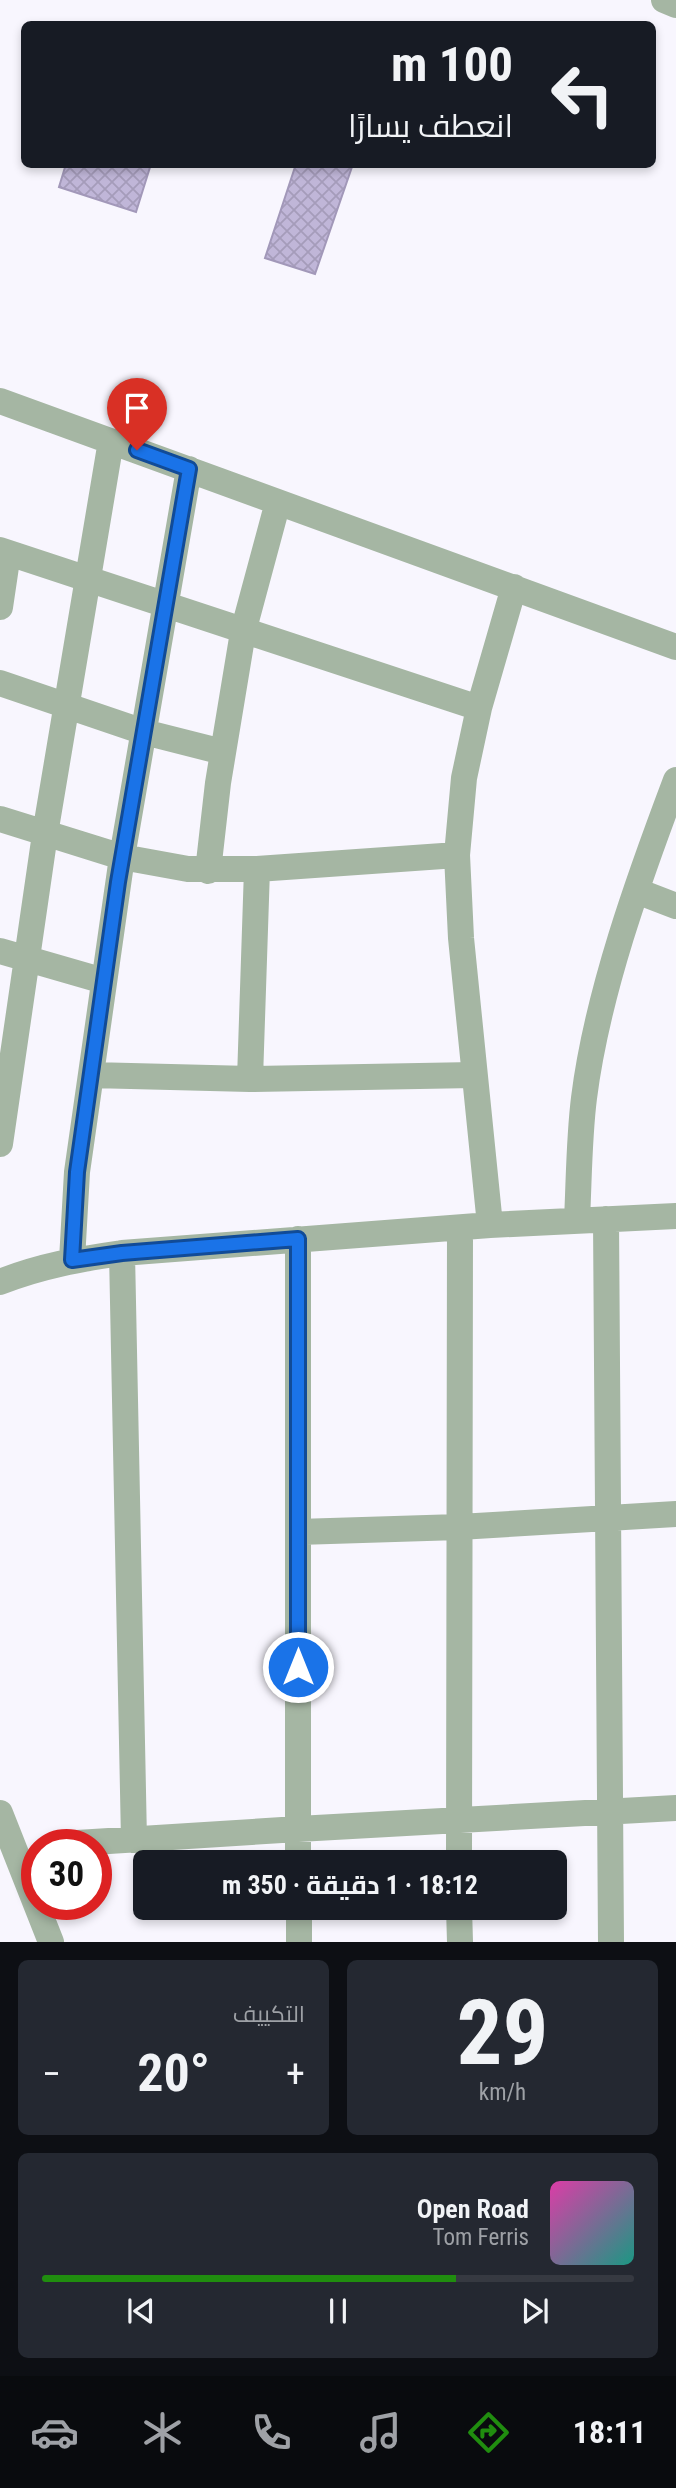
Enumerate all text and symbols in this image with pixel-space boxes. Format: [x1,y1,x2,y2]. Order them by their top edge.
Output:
text: 100 m [391,36,513,93]
icon: left [537,49,628,140]
text: انعطف يسارًا [348,107,513,145]
pin [107,378,167,450]
icon: arrive [118,389,156,427]
position arrow [261,1630,335,1704]
speed limit sign: 30 [21,1829,112,1920]
text: 18:12 · 1 دقيقة · 350 m [222,1870,478,1900]
text: 29 [457,1980,549,2086]
text: التكييف [233,2001,305,2028]
text: 20° [137,2043,210,2104]
text: − [42,2052,61,2096]
text: + [286,2052,305,2096]
text: km/h [479,2079,526,2106]
text: Open Road [417,2194,529,2224]
text: Tom Ferris [433,2224,529,2251]
icon: previous [122,2292,160,2330]
icon: pause [319,2292,357,2330]
icon: next [516,2292,554,2330]
icon: car [30,2408,79,2457]
icon: climate [138,2408,187,2457]
icon: phone [247,2408,296,2457]
icon: music [356,2408,405,2457]
icon: directions [464,2408,513,2457]
text: 18:11 [573,2413,646,2451]

